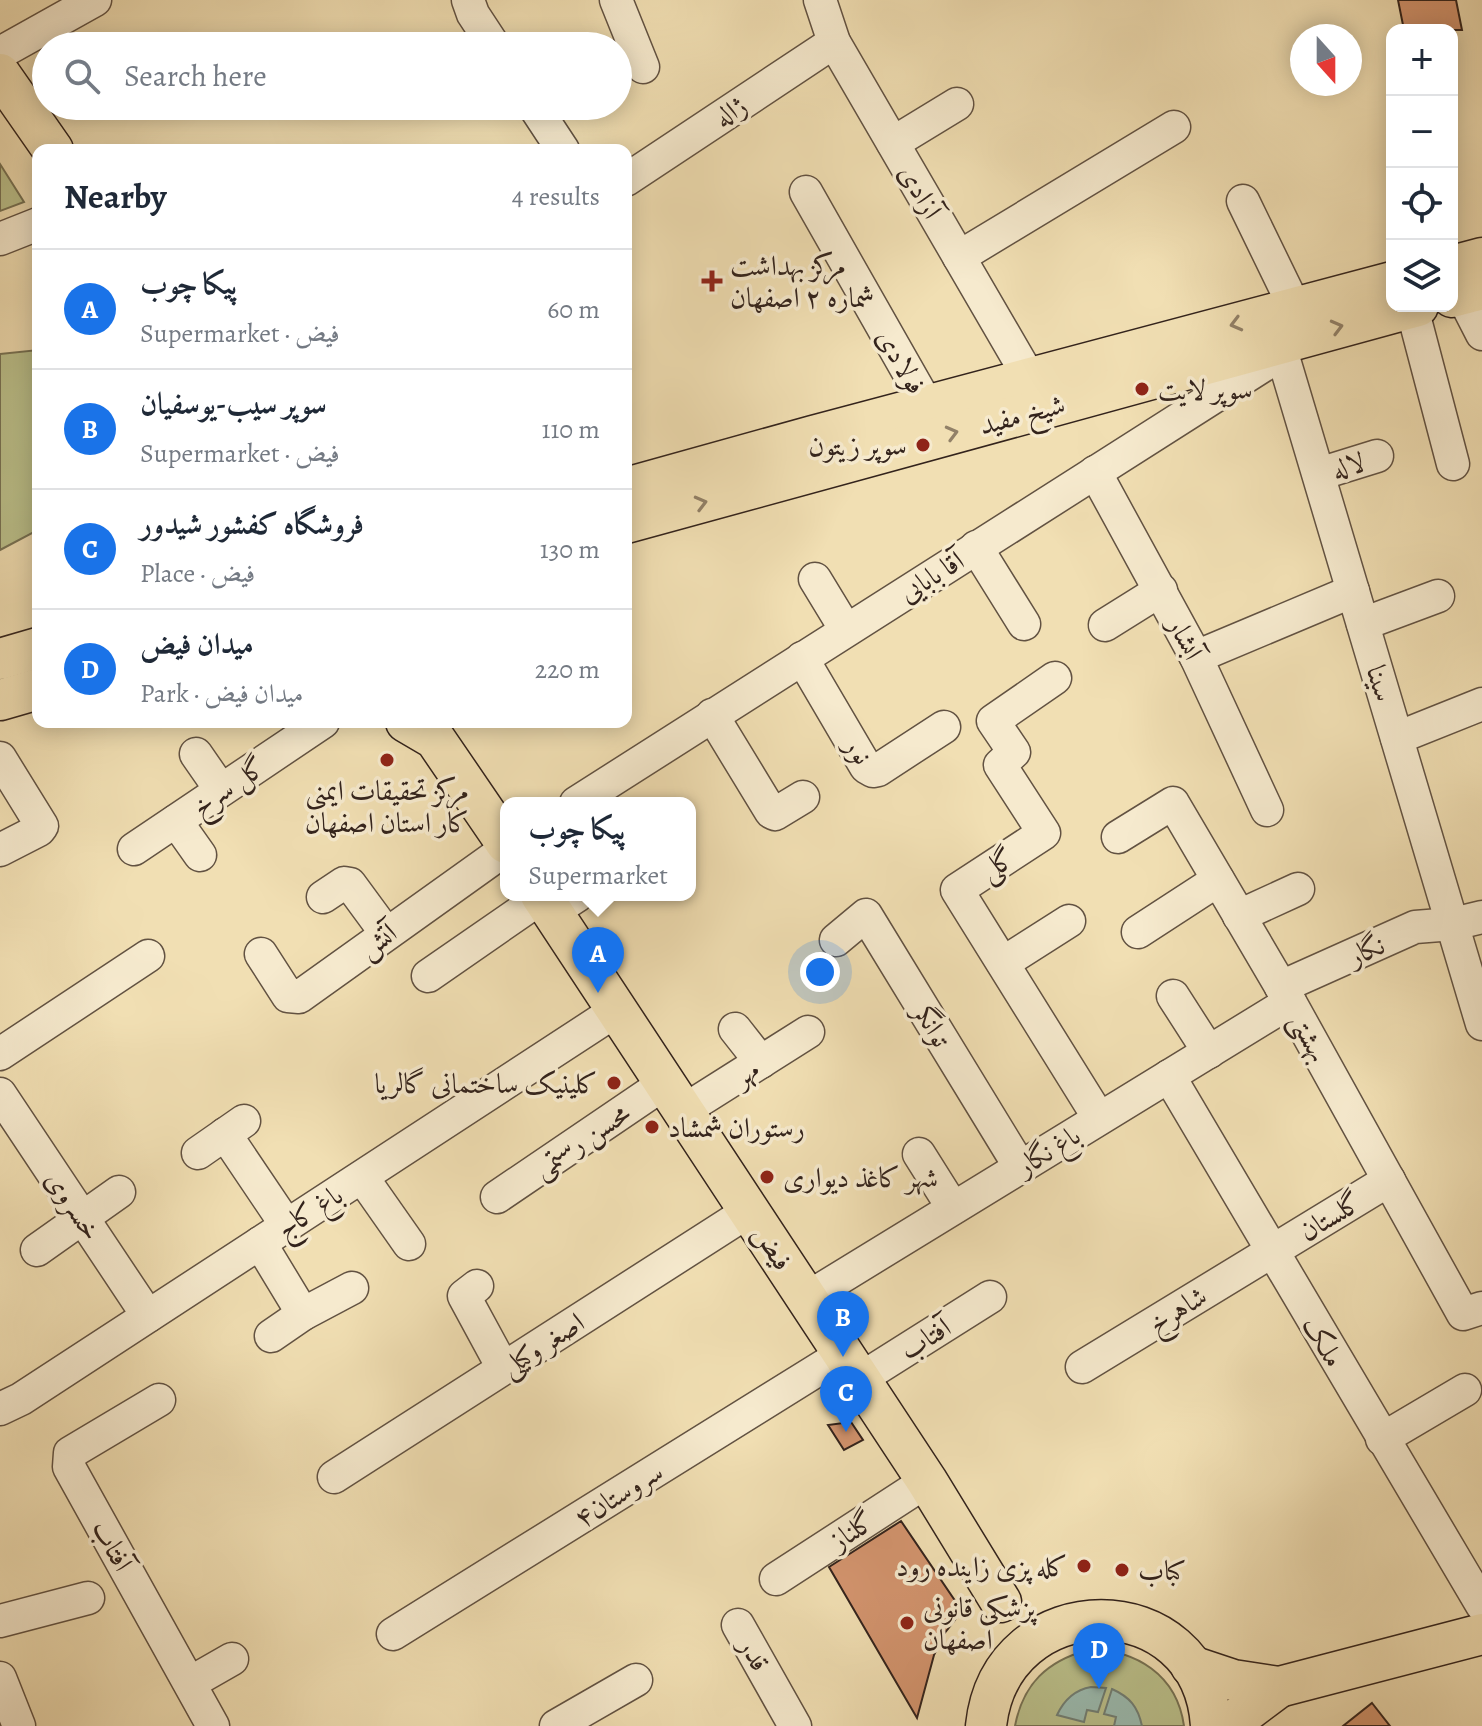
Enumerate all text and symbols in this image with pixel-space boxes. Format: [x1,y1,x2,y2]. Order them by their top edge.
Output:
north arrow [1290,24,1362,96]
map controls [1386,24,1458,312]
button: + [1386,24,1458,96]
search box [32,32,632,120]
icon: search [60,54,104,98]
text: Search here [124,56,267,96]
street label: ژاله [707,87,755,137]
button: − [1386,96,1458,168]
street label: آزادی [889,157,952,228]
button: locate [1386,168,1458,240]
text: Nearby [64,173,167,220]
text: 4 results [512,179,600,214]
button: layers [1386,240,1458,312]
place label: مرکز بهداشت شماره ۲ اصفهان [730,247,875,317]
text: پیکا چوب [140,264,238,304]
marker: مرکز بهداشت شماره ۲ اصفهان [701,270,723,292]
text: A [82,292,98,327]
text: 60 m [547,292,600,327]
one-way arrow [1229,314,1243,331]
text: Supermarket · فیض [140,316,340,351]
one-way arrow [1330,320,1344,337]
street label: فولادی [867,322,935,401]
place label: سوپر لایت [1158,371,1253,409]
marker: سوپر لایت [1133,380,1151,398]
text: سوپر سیب-یوسفیان [140,384,327,424]
street label: شیخ مفید [975,385,1071,449]
text: B [82,412,98,447]
text: 110 m [542,412,600,447]
one-way arrow [944,425,958,442]
place label: سوپر زیتون [808,427,907,465]
text: Supermarket · فیض [140,436,340,471]
marker: سوپر زیتون [914,436,932,454]
street label: لاله [1327,443,1370,489]
one-way arrow [694,495,708,512]
text: فروشگاه کفشور شیدور [140,504,364,544]
text: C [82,532,98,567]
text: 130 m [540,532,600,567]
street label: آقا بابایی [892,541,974,612]
text: Place · فیض [140,556,255,591]
street label: آبشار [1157,608,1213,669]
text: میدان فیض [140,624,254,664]
text: D [81,652,99,687]
text: 220 m [535,652,600,687]
street label: سینا [1357,661,1403,706]
text: Park · میدان فیض [140,676,303,711]
street label: نور [833,726,881,772]
street label: گل سرخ [184,748,277,831]
marker: مرکز تحقیقات ایمنی کار استان اصفهان [378,751,396,769]
place label: مرکز تحقیقات ایمنی کار استان اصفهان [305,772,469,842]
popup [500,797,696,901]
text: پیکا چوب [528,809,627,849]
street label: گلی [973,839,1023,891]
text: Supermarket [528,858,668,893]
street label: آتش [351,912,407,968]
street label: نگار [1339,926,1391,977]
pin: A [572,927,624,993]
your location [800,952,840,992]
street label: توانگر [903,994,960,1055]
street label: بهشتی [1279,1006,1338,1070]
street label: مهر [724,1050,767,1097]
place label: کلینیک ساختمانی گالریا [374,1065,598,1103]
marker: کلینیک ساختمانی گالریا [605,1074,623,1092]
street label: محسن رستمی [525,1094,638,1187]
place label: رستوران شمشاد [668,1109,805,1147]
street label: باغ نگار [1007,1116,1090,1190]
marker: رستوران شمشاد [643,1118,661,1136]
place label: شهر کاغذ دیواری [783,1159,938,1197]
street label: خسروی [36,1163,110,1248]
marker: شهر کاغذ دیواری [758,1168,776,1186]
street label: باغ کاج [269,1176,354,1253]
street label: گلستان [1292,1183,1369,1250]
street label: فیض [743,1217,801,1278]
street label: شاهرخ [1141,1277,1217,1348]
pin: B [817,1291,869,1357]
street label: اصغر وکیلی [493,1304,592,1387]
street label: آفتاب [893,1307,961,1369]
street label: ملک [1293,1309,1353,1374]
pin: C [820,1366,872,1432]
street label: سروستان۴ [567,1453,670,1537]
street label: گلناز [820,1502,882,1561]
street label: آفتاب [83,1513,143,1581]
place label: کله پزی زاینده رود [896,1548,1068,1586]
place label: کباب [1138,1552,1186,1590]
marker: کله پزی زاینده رود [1075,1557,1093,1575]
marker: کباب [1113,1561,1131,1579]
place label: پزشکی قانونی اصفهان [923,1589,1038,1659]
marker: پزشکی قانونی اصفهان [898,1614,916,1632]
pin: D [1073,1623,1125,1689]
street label: قدر [728,1628,779,1678]

